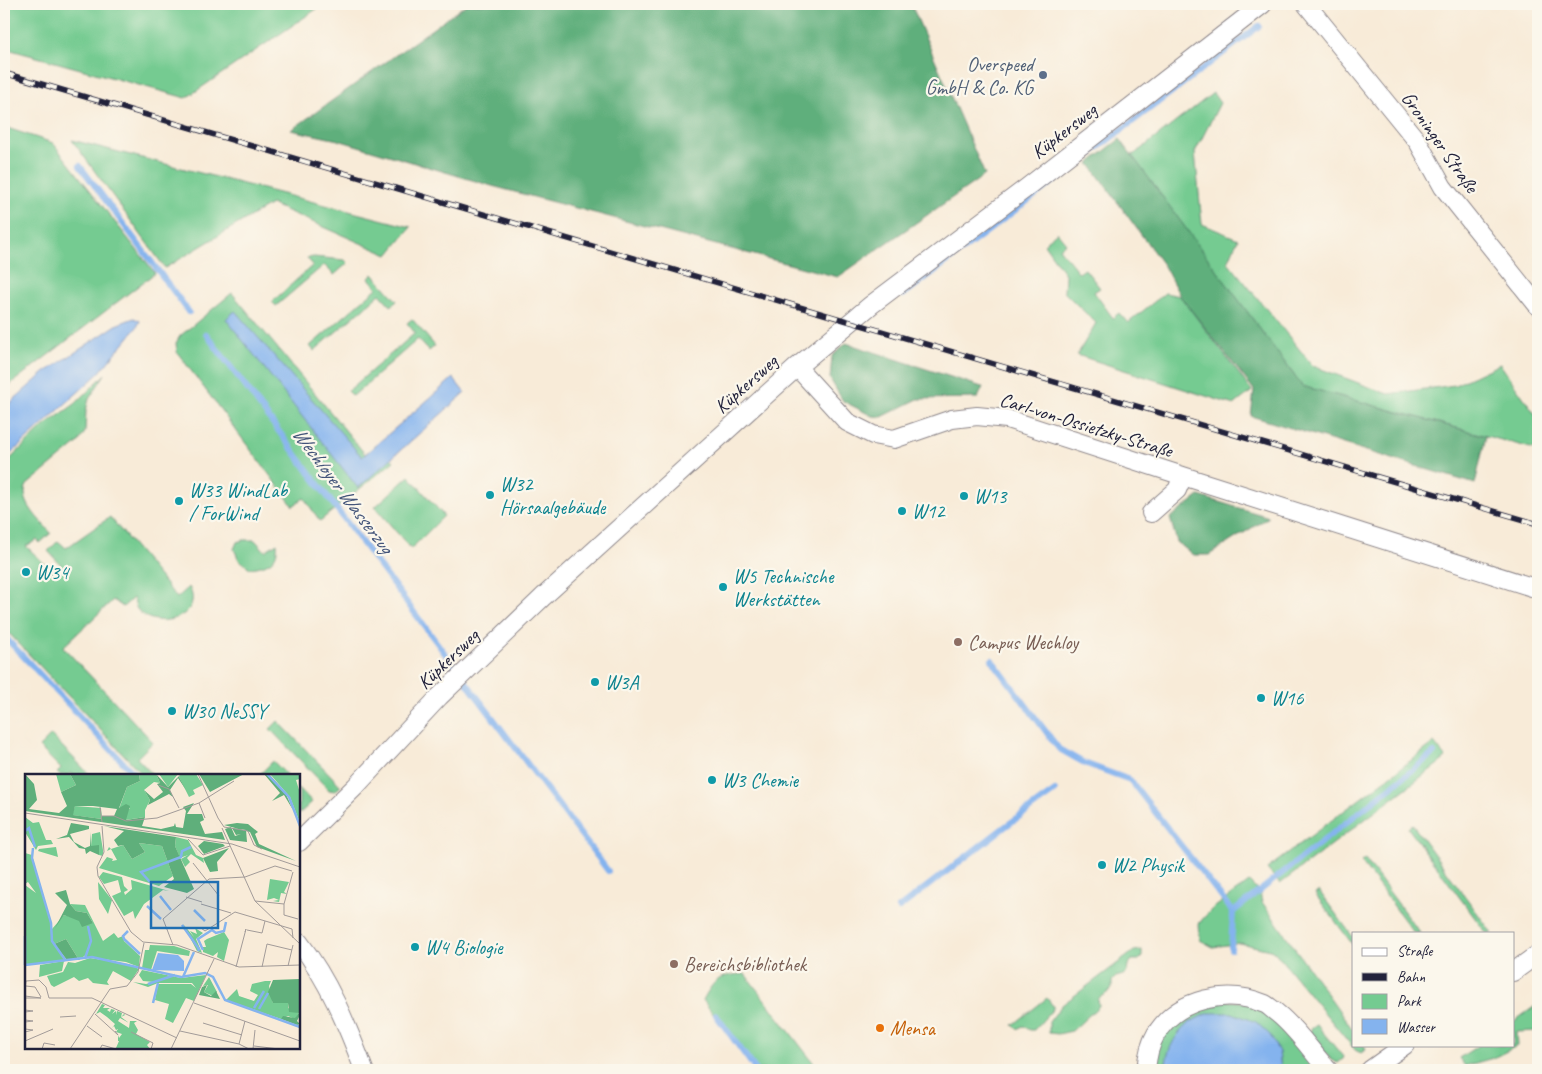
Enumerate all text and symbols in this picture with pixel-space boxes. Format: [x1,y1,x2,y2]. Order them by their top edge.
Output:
place label: Overspeed GmbH & Co. KG [926,52,1036,100]
marker: Overspeed GmbH & Co. KG [1037,69,1049,81]
street label: Groninger Straße [1396,86,1485,199]
street label: Küpkersweg [1026,96,1103,164]
street label: Küpkersweg [709,348,784,419]
street label: Carl-von-Ossietzky-Straße [997,387,1177,464]
water label: Wechloyer Wasserzug [287,422,401,560]
place label: W32 Hörsaalgebäude [500,472,607,520]
place label: W33 WindLab / ForWind [189,478,288,526]
place label: W13 [974,484,1008,509]
marker: W32 Hörsaalgebäude [484,489,496,501]
marker: W13 [958,490,970,502]
marker: W33 WindLab / ForWind [173,495,185,507]
place label: W12 [912,499,946,524]
marker: W12 [896,505,908,517]
place label: W34 [36,560,70,585]
place label: W5 Technische Werkstätten [733,564,835,612]
marker: W34 [20,566,32,578]
marker: W5 Technische Werkstätten [717,581,729,593]
street label: Küpkersweg [412,622,486,695]
place label: Campus Wechloy [968,630,1080,655]
marker: Campus Wechloy [952,636,964,648]
place label: W3A [605,670,639,695]
marker: W3A [589,676,601,688]
place label: W16 [1271,686,1304,711]
marker: W16 [1255,692,1267,704]
place label: W30 NeSSY [182,699,270,724]
marker: W30 NeSSY [166,705,178,717]
place label: W3 Chemie [722,768,799,793]
inset map [25,774,300,1049]
marker: W3 Chemie [706,774,718,786]
place label: W2 Physik [1112,853,1185,878]
marker: W2 Physik [1096,859,1108,871]
legend [1352,932,1514,1046]
place label: W4 Biologie [425,935,504,960]
marker: W4 Biologie [409,941,421,953]
text: Straße [1397,942,1433,961]
place label: Bereichsbibliothek [684,952,808,977]
marker: Bereichsbibliothek [668,958,680,970]
text: Bahn [1397,968,1425,987]
text: Park [1397,992,1422,1011]
place label: Mensa [890,1016,937,1041]
text: Wasser [1397,1018,1436,1037]
marker: Mensa [874,1022,886,1034]

